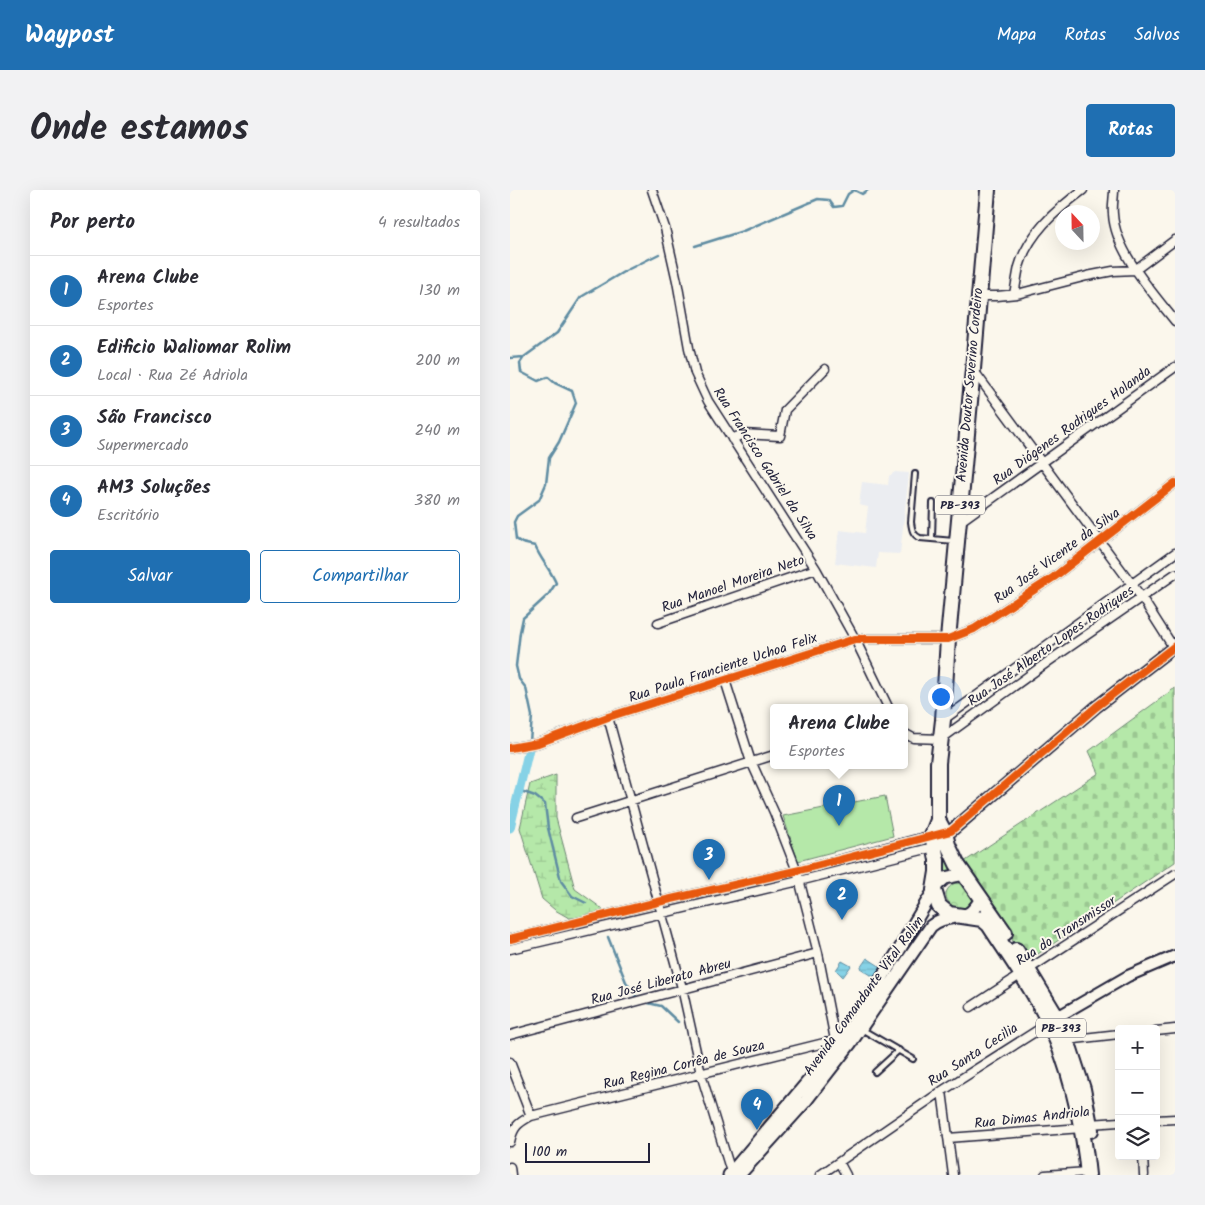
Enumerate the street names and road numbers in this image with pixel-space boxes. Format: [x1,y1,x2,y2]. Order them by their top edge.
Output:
street label: Avenida Doutor Severino Cordeiro [951,287,989,483]
street label: Rua Diógenes Rodrigues Holanda [988,361,1156,491]
street label: Rua Francisco Gabriel da Silva [707,383,823,545]
road number: PB-393 [935,496,985,514]
street label: Rua José Vicente da Silva [989,503,1125,609]
street label: Rua Manoel Moreira Neto [659,549,807,619]
street label: Rua José Alberto Lopes Rodriques [963,580,1139,712]
street label: Rua Paula Franciente Uchoa Felix [626,627,821,709]
street label: Rua do Transmissor [1012,890,1122,972]
street label: Avenida Comandante Vital Rolim [798,911,930,1081]
street label: Rua José Liberato Abreu [588,953,734,1011]
street label: Rua Santa Cecilia [924,1018,1022,1092]
road number: PB-393 [1036,1018,1086,1038]
street label: Rua Regina Corrêa de Souza [601,1034,767,1096]
street label: Rua Dimas Andriola [973,1101,1091,1135]

